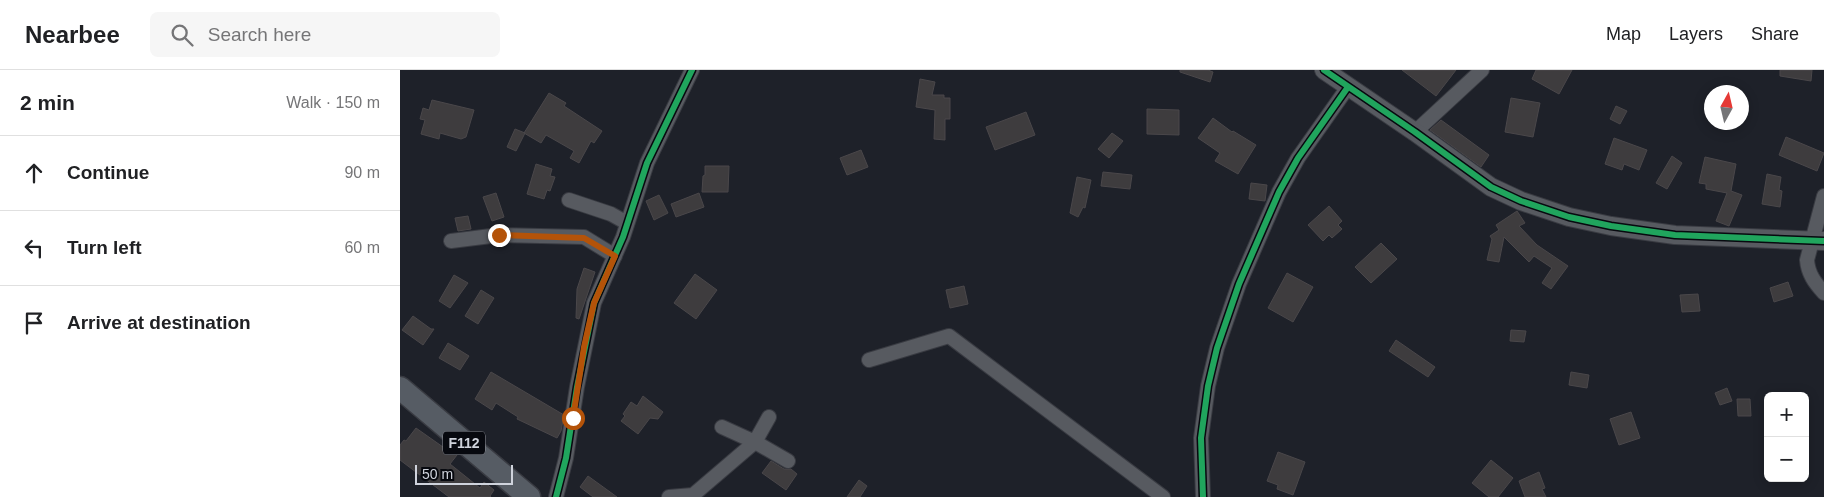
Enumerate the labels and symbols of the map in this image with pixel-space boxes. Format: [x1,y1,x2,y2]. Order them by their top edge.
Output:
north arrow [1704,85,1749,130]
route end [488,224,511,247]
route start [562,407,585,430]
road number: F112 [443,432,485,454]
scale bar [415,462,512,485]

